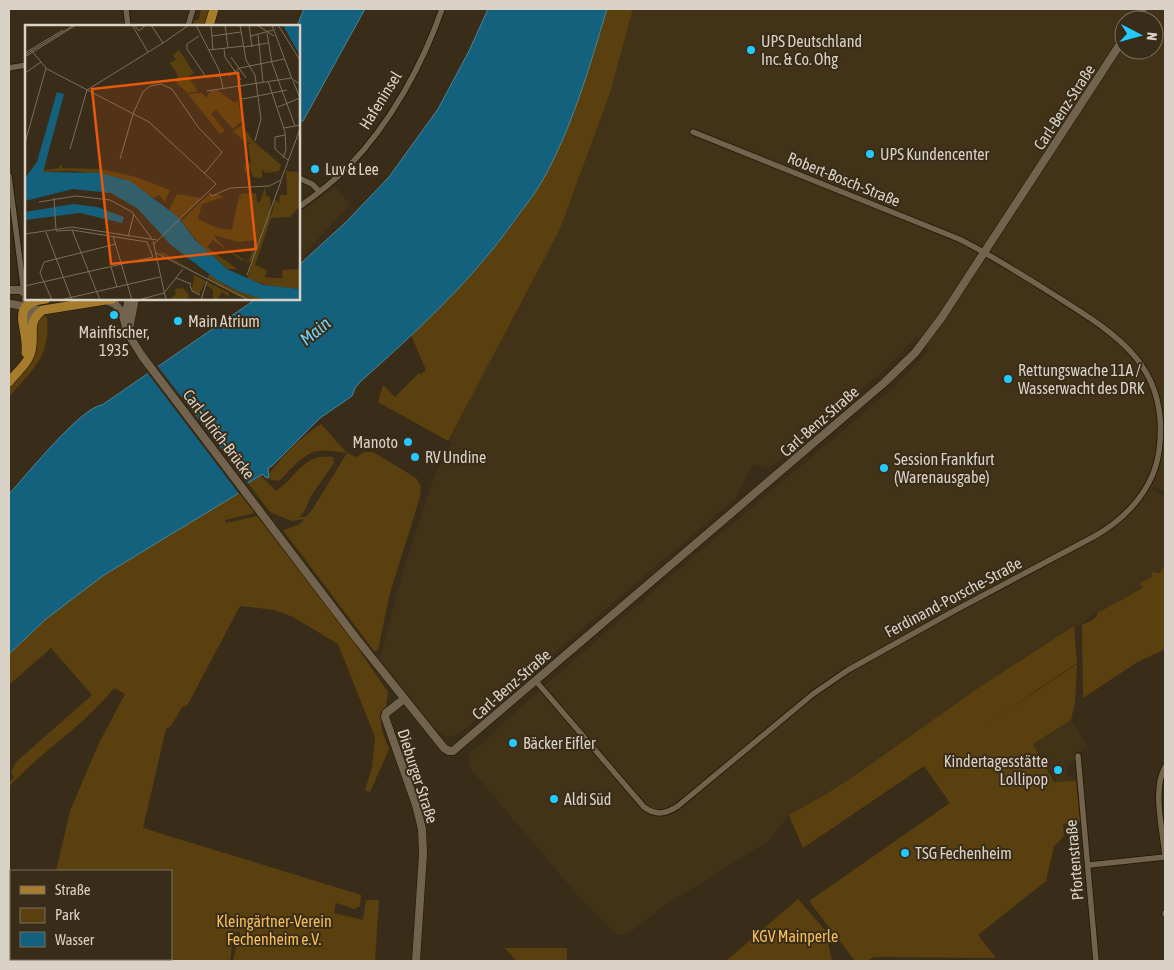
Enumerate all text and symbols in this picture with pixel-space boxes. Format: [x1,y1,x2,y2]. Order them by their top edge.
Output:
north arrow [1114,10,1164,60]
inset map [25,25,300,300]
text: N [1144,31,1160,41]
place label: UPS Deutschland Inc. & Co. Ohg [761,32,862,69]
marker: UPS Deutschland Inc. & Co. Ohg [745,44,757,56]
street label: Carl-Benz-Straße [1030,61,1098,153]
street label: Hafeninsel [355,67,405,132]
place label: UPS Kundencenter [880,145,990,163]
street label: Robert-Bosch-Straße [785,148,903,210]
marker: UPS Kundencenter [864,148,876,160]
place label: Luv & Lee [325,160,379,178]
marker: Luv & Lee [309,163,321,175]
marker: Mainfischer, 1935 [108,309,120,321]
place label: Main Atrium [188,312,260,330]
water label: Main [295,312,335,350]
marker: Main Atrium [172,315,184,327]
place label: Mainfischer, 1935 [78,323,150,359]
place label: Rettungswache 11A / Wasserwacht des DRK [1018,361,1145,397]
marker: Rettungswache 11A / Wasserwacht des DRK [1002,373,1014,385]
street label: Carl-Benz-Straße [776,382,862,460]
street label: Carl-Ulrich-Brücke [180,386,258,482]
place label: Manoto [353,433,398,451]
marker: Manoto [402,436,414,448]
place label: RV Undine [425,448,486,466]
place label: Session Frankfurt (Warenausgabe) [894,450,995,487]
marker: RV Undine [409,451,421,463]
marker: Session Frankfurt (Warenausgabe) [878,462,890,474]
street label: Ferdinand-Porsche-Straße [881,553,1025,641]
street label: Carl-Benz-Straße [468,645,554,723]
street label: Dieburger Straße [393,727,442,826]
place label: Bäcker Eifler [523,734,596,752]
marker: Bäcker Eifler [507,737,519,749]
place label: Kindertagesstätte Lollipop [944,752,1048,789]
marker: Kindertagesstätte Lollipop [1052,764,1064,776]
place label: Aldi Süd [564,790,611,808]
marker: Aldi Süd [548,793,560,805]
street label: Pfortenstraße [1062,819,1086,901]
place label: TSG Fechenheim [915,844,1012,862]
marker: TSG Fechenheim [899,847,911,859]
legend [10,870,172,960]
text: Straße [55,881,91,898]
text: Park [55,906,80,923]
park label: Kleingärtner-Verein Fechenheim e.V. [216,912,332,948]
park label: KGV Mainperle [752,927,838,946]
text: Wasser [55,931,95,948]

